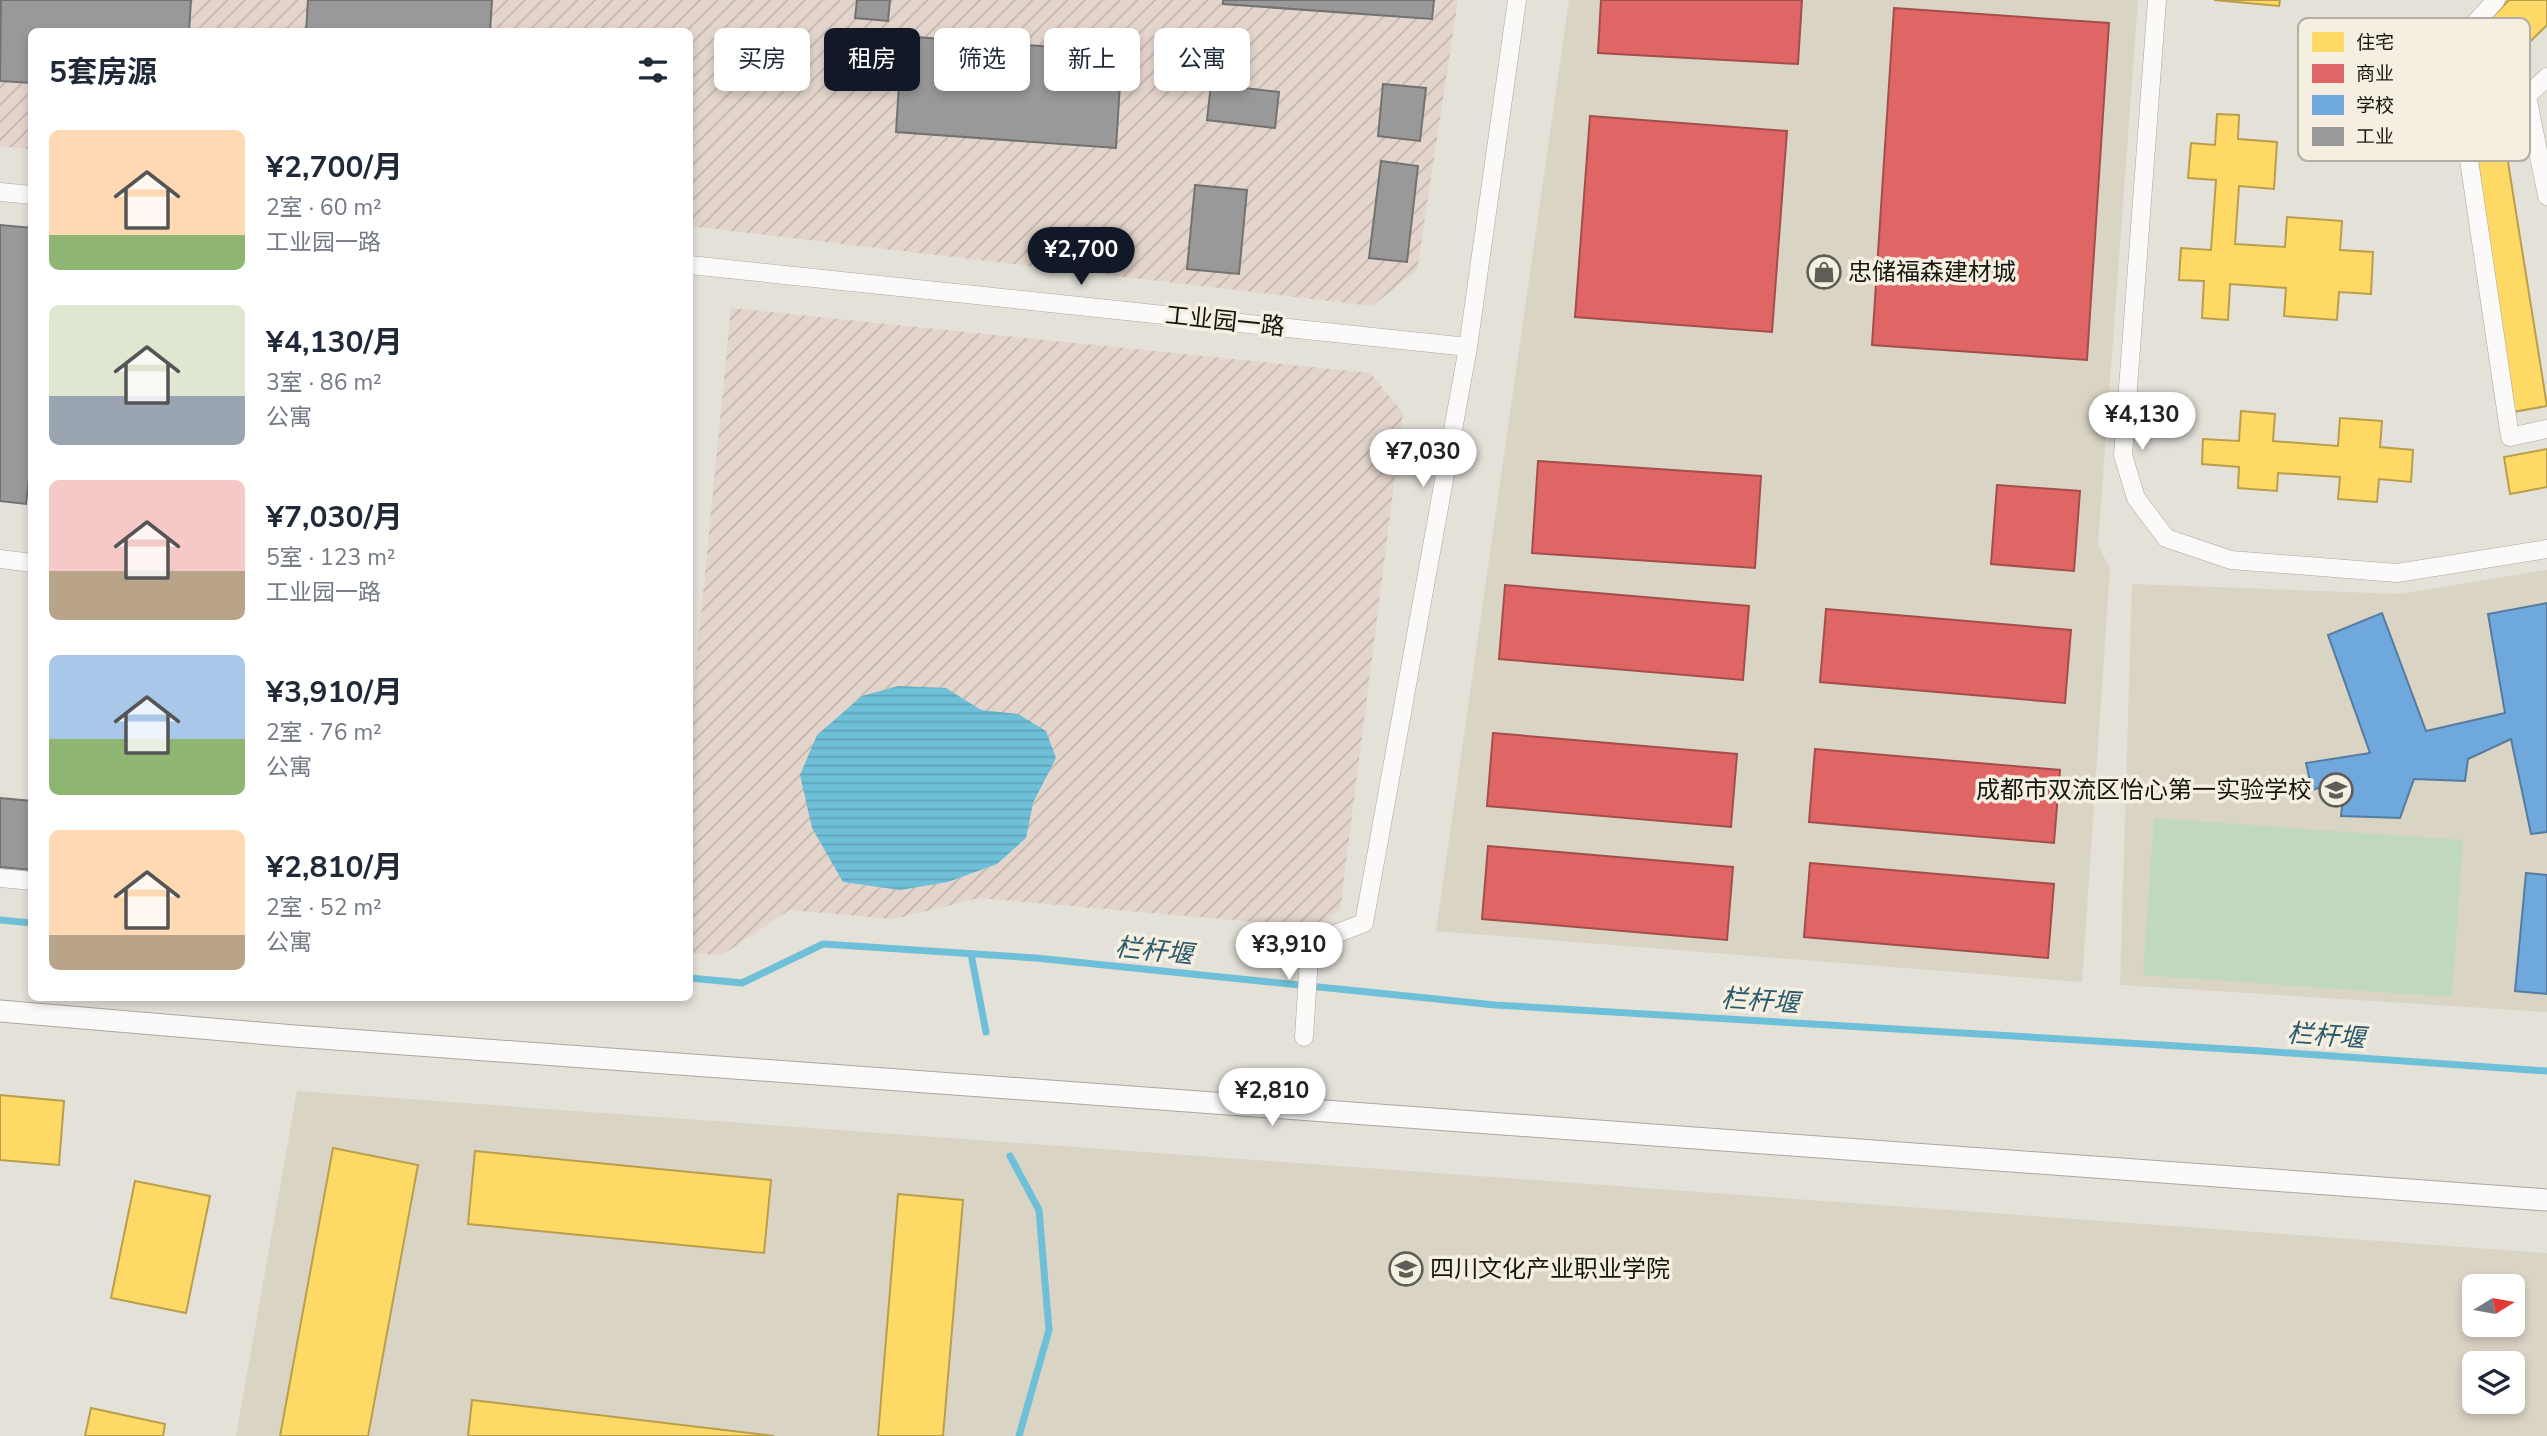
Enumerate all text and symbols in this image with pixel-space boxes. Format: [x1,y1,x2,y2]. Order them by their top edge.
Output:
legend [2298,18,2530,161]
chip: 买房 [714,28,810,91]
chip: 租房 [824,28,920,91]
chip: 筛选 [934,28,1030,91]
chip: 新上 [1044,28,1140,91]
chip: 公寓 [1154,28,1250,91]
text: 住宅 [2356,30,2394,56]
icon: filters [634,51,672,89]
text: 5套房源 [49,52,157,93]
text: 商业 [2356,61,2394,87]
text: 学校 [2356,93,2394,119]
text: 工业 [2356,124,2394,150]
text: ¥2,700/月 [266,147,403,188]
icon: home [105,158,189,242]
text: 2室 · 60 m² [266,192,382,223]
text: 工业园一路 [266,227,381,258]
pin: ¥2,700 [1024,228,1138,287]
text: ¥2,700 [1044,234,1118,265]
shop icon: 忠储福森建材城 [1805,253,1843,291]
place label: 忠储福森建材城 [1848,256,2016,288]
street label: 工业园一路 [1164,299,1286,343]
text: ¥4,130/月 [266,322,403,363]
icon: home [105,333,189,417]
text: 3室 · 86 m² [266,367,382,398]
pin: ¥4,130 [2085,392,2199,452]
text: ¥4,130 [2105,399,2179,430]
text: 公寓 [266,402,312,433]
pin: ¥7,030 [1366,430,1480,489]
text: ¥7,030 [1386,436,1460,467]
text: ¥7,030/月 [266,497,403,538]
icon: home [105,508,189,592]
text: 5室 · 123 m² [266,542,396,573]
text: 工业园一路 [266,577,381,608]
text: ¥3,910/月 [266,672,403,713]
icon: home [105,683,189,767]
text: 2室 · 76 m² [266,717,382,748]
text: 公寓 [266,752,312,783]
school or university icon: 成都市双流区怡心第一实验学校 [2317,771,2355,809]
place label: 成都市双流区怡心第一实验学校 [1976,774,2312,806]
text: ¥2,810/月 [266,847,403,888]
icon: home [105,858,189,942]
text: 2室 · 52 m² [266,892,382,923]
pin: ¥3,910 [1232,922,1346,982]
text: 公寓 [266,927,312,958]
text: ¥3,910 [1252,929,1326,960]
water label: 栏杆堰 [1113,930,1199,973]
water label: 栏杆堰 [1720,981,1804,1021]
water label: 栏杆堰 [2286,1016,2370,1056]
pin: ¥2,810 [1215,1068,1329,1128]
text: ¥2,810 [1235,1075,1309,1106]
school or university icon: 四川文化产业职业学院 [1387,1250,1425,1288]
place label: 四川文化产业职业学院 [1430,1253,1670,1285]
north arrow [2462,1274,2525,1337]
map controls [2462,1274,2525,1414]
button: layers [2462,1351,2525,1414]

